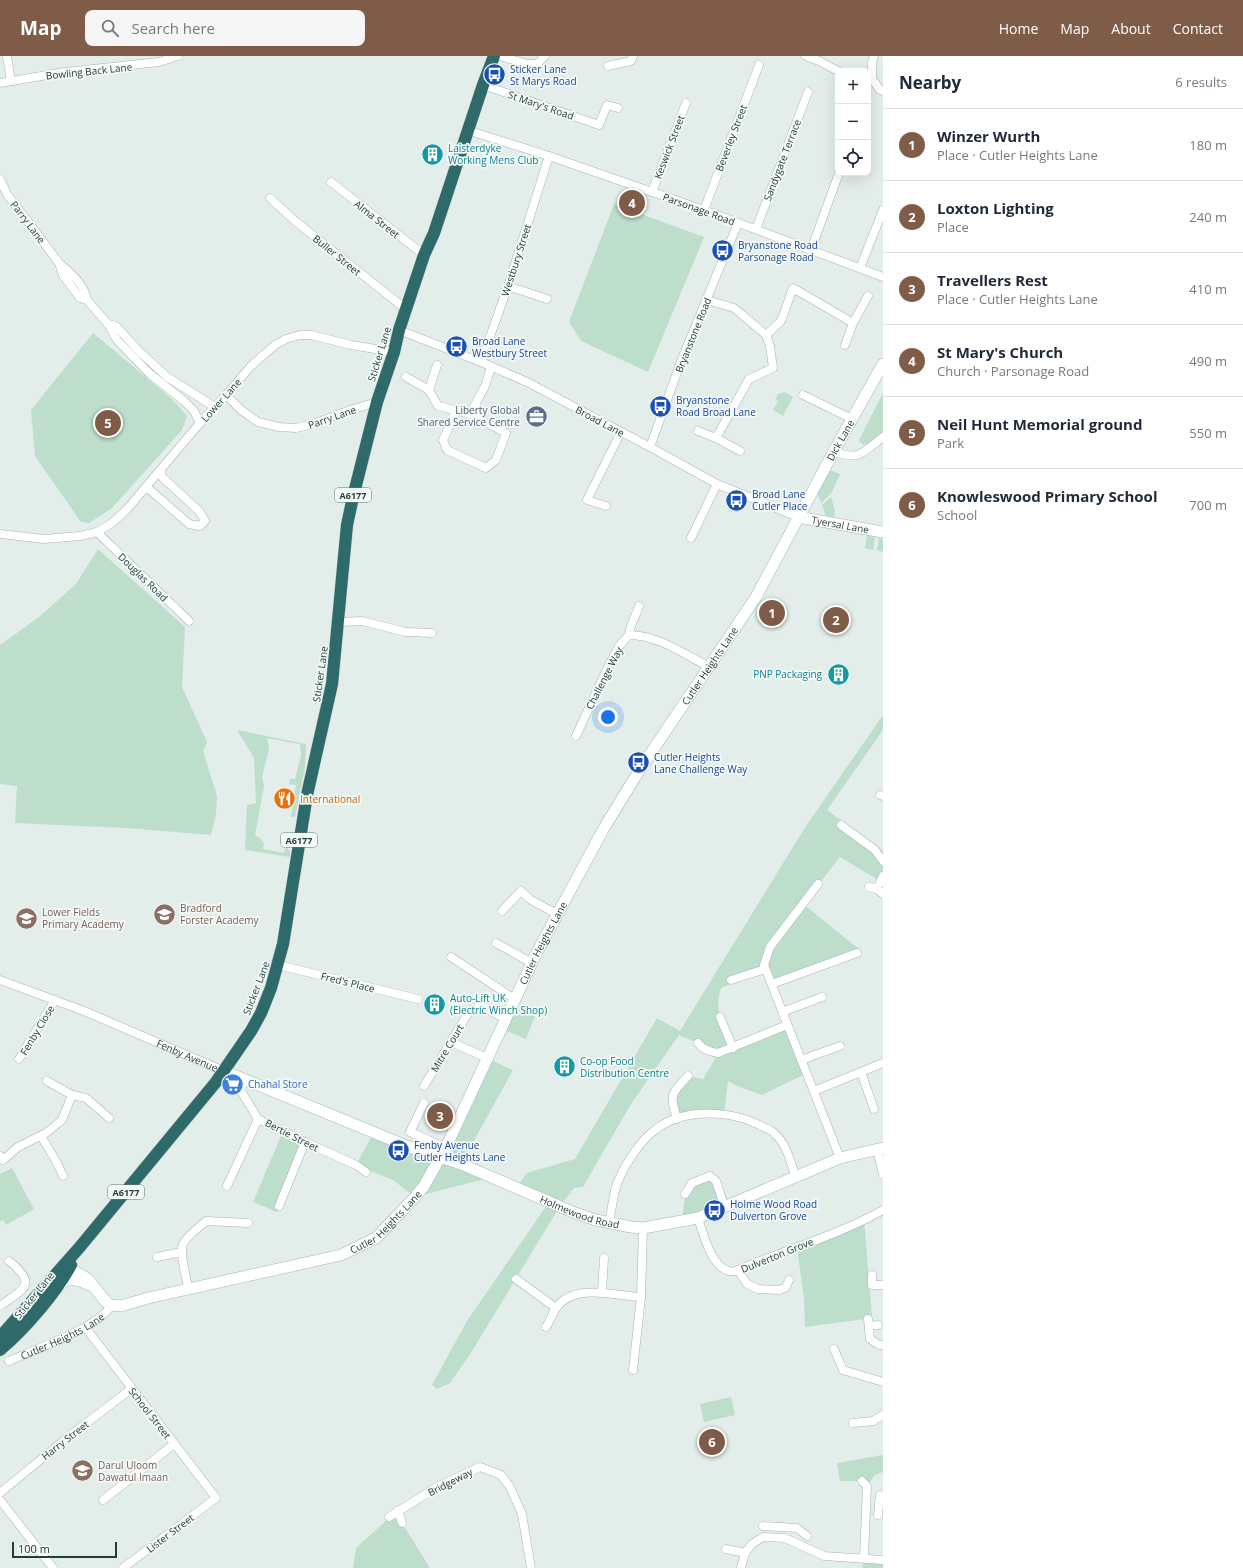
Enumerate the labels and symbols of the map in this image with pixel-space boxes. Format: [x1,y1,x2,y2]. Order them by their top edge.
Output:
street label: Bowling Back Lane [45,59,133,82]
bus stop icon: Sticker Lane St Marys Road [481,62,507,88]
place label: Sticker Lane St Marys Road [510,62,577,88]
street label: St Mary's Road [506,87,576,123]
street label: Beverley Street [712,102,750,173]
street label: Keswick Street [650,113,688,181]
street label: Sandygate Terrace [760,117,804,203]
building icon: Laisterdyke Working Mens Club [420,141,446,167]
place label: Laisterdyke Working Mens Club [448,141,538,167]
pin: 4 [619,188,645,218]
street label: Parsonage Road [661,189,737,229]
street label: Alma Street [351,197,403,241]
street label: Parry Lane [7,198,49,246]
street label: Westbury Street [498,222,534,298]
street label: Buller Street [310,231,364,279]
bus stop icon: Bryanstone Road Parsonage Road [710,238,736,264]
place label: Bryanstone Road Parsonage Road [738,238,818,264]
street label: Bryanstone Road [672,295,714,375]
street label: Sticker Lane [364,325,394,383]
bus stop icon: Broad Lane Westbury Street [443,334,469,360]
place label: Broad Lane Westbury Street [472,334,547,360]
street label: Lower Lane [198,375,244,425]
bus stop icon: Bryanstone Road Broad Lane [648,393,674,419]
place label: Bryanstone Road Broad Lane [676,393,756,419]
street label: Parry Lane [306,402,358,432]
street label: Broad Lane [573,402,627,440]
place label: Liberty Global Shared Service Centre [417,403,520,429]
office icon: Liberty Global Shared Service Centre [523,403,549,429]
pin: 5 [95,408,121,438]
street label: Dick Lane [823,417,857,463]
bus stop icon: Broad Lane Cutler Place [724,487,750,513]
place label: Broad Lane Cutler Place [752,487,808,513]
road number: A6177 [335,488,371,502]
street label: Tyersal Lane [810,513,871,536]
street label: Douglas Road [115,550,171,604]
pin: 1 [759,598,785,628]
pin: 2 [823,605,849,635]
street label: Cutler Heights Lane [678,624,741,708]
street label: Challenge Way [582,644,626,712]
street label: Sticker Lane [309,645,331,703]
building icon: PNP Packaging [825,661,851,687]
place label: PNP Packaging [753,667,823,681]
your location [598,707,618,727]
bus stop icon: Cutler Heights Lane Challenge Way [625,750,651,776]
place label: Cutler Heights Lane Challenge Way [654,750,748,776]
restaurant icon: International [271,786,297,812]
place label: International [300,792,360,806]
road number: A6177 [281,833,317,847]
street label: Cutler Heights Lane [516,899,570,987]
school or university icon: Bradford Forster Academy [152,901,178,927]
place label: Bradford Forster Academy [180,901,260,927]
school or university icon: Lower Fields Primary Academy [13,905,39,931]
place label: Lower Fields Primary Academy [42,905,125,931]
street label: Sticker Lane [239,959,273,1017]
street label: Fred's Place [320,969,377,996]
building icon: Auto-Lift UK (Electric Winch Shop) [421,991,447,1017]
place label: Auto-Lift UK (Electric Winch Shop) [450,991,547,1017]
street label: Fenby Close [17,1002,58,1058]
street label: Mitre Court [427,1021,467,1075]
street label: Fenby Avenue [154,1036,221,1075]
building icon: Co-op Food Distribution Centre [551,1054,577,1080]
place label: Co-op Food Distribution Centre [580,1054,670,1080]
supermarket icon: Chahal Store [220,1071,246,1097]
place label: Chahal Store [248,1077,308,1091]
pin: 3 [427,1101,453,1131]
street label: Bertie Street [263,1116,322,1155]
bus stop icon: Fenby Avenue Cutler Heights Lane [385,1138,411,1164]
place label: Fenby Avenue Cutler Heights Lane [414,1138,506,1164]
road number: A6177 [108,1185,144,1199]
street label: Cutler Heights Lane [347,1187,425,1257]
street label: Holmewood Road [538,1192,621,1232]
bus stop icon: Holme Wood Road Dulverton Grove [702,1197,728,1223]
place label: Holme Wood Road Dulverton Grove [730,1197,817,1223]
street label: Dulverton Grove [739,1234,816,1276]
street label: Sticker Lane [11,1268,57,1321]
street label: Cutler Heights Lane [18,1309,107,1362]
street label: School Street [126,1384,175,1442]
street label: Harry Street [38,1417,92,1463]
pin: 6 [699,1427,725,1457]
school or university icon: Darul Uloom Dawatul Imaan [69,1458,95,1484]
place label: Darul Uloom Dawatul Imaan [98,1458,168,1484]
street label: Bridgeway [425,1464,476,1499]
street label: Lister Street [143,1510,197,1556]
scale bar [12,1540,117,1559]

